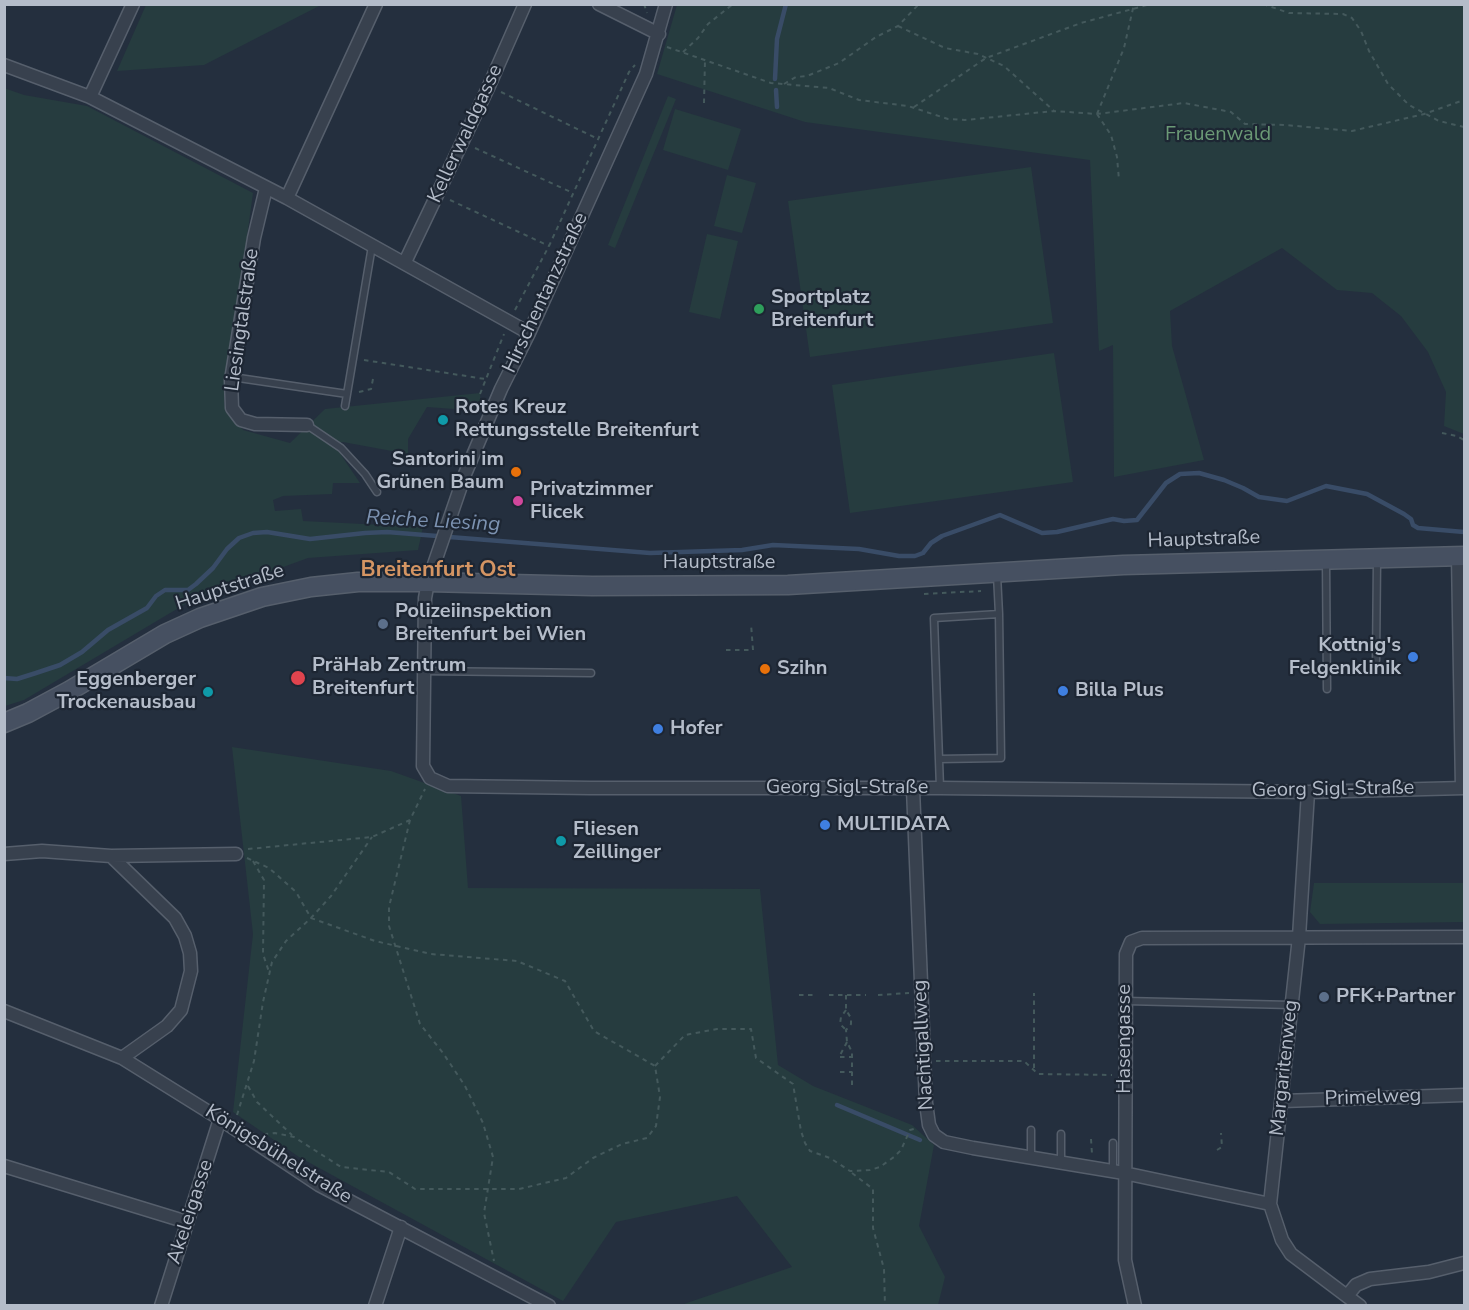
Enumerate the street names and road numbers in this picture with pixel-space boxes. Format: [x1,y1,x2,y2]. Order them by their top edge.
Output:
street label: Kellerwaldgasse [423,61,509,207]
street label: Hirschentanzstraße [498,209,594,377]
street label: Liesingtalstraße [221,247,265,393]
street label: Hauptstraße [1147,526,1261,554]
street label: Hauptstraße [663,551,775,575]
street label: Hauptstraße [173,559,287,617]
street label: Georg Sigl-Straße [766,776,928,800]
street label: Georg Sigl-Straße [1252,777,1414,803]
street label: Nachtigallweg [909,979,939,1111]
street label: Hasengasse [1113,984,1137,1094]
street label: Margaritenweg [1266,999,1304,1137]
street label: Primelweg [1324,1084,1422,1112]
street label: Königsbühelstraße [200,1100,356,1210]
street label: Akeleigasse [163,1157,219,1267]

